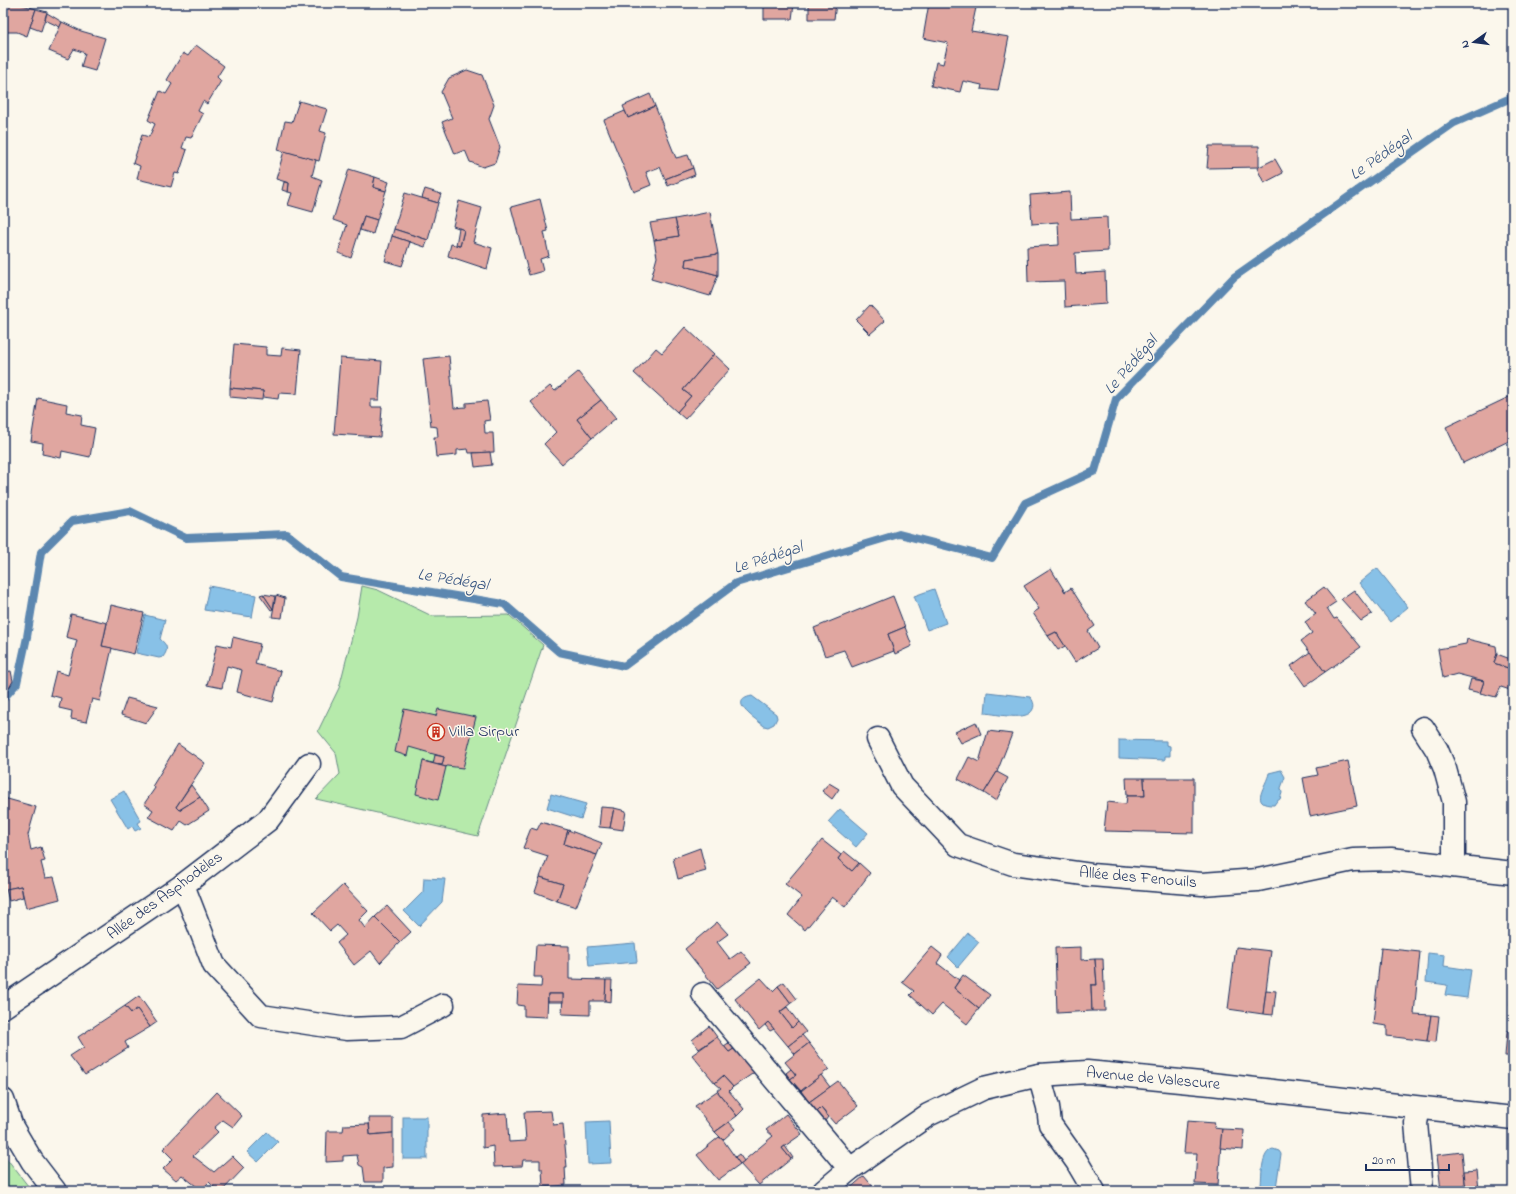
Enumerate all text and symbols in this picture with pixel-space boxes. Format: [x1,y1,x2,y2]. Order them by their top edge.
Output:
north arrow [1454,22,1494,62]
text: N [1457,39,1474,50]
water label: Le Pédégal [1345,124,1420,188]
water label: Le Pédégal [1098,328,1166,401]
water label: Le Pédégal [730,534,808,582]
water label: Le Pédégal [416,562,492,599]
place label: Villa Sirpur [448,720,519,744]
building icon: Villa Sirpur [426,722,446,742]
street label: Allée des Asphodèles [102,846,228,946]
street label: Allée des Fenouils [1078,861,1198,895]
street label: Avenue de Valescure [1085,1061,1222,1097]
scale bar [1366,1146,1449,1172]
text: 20 m [1372,1152,1395,1170]

